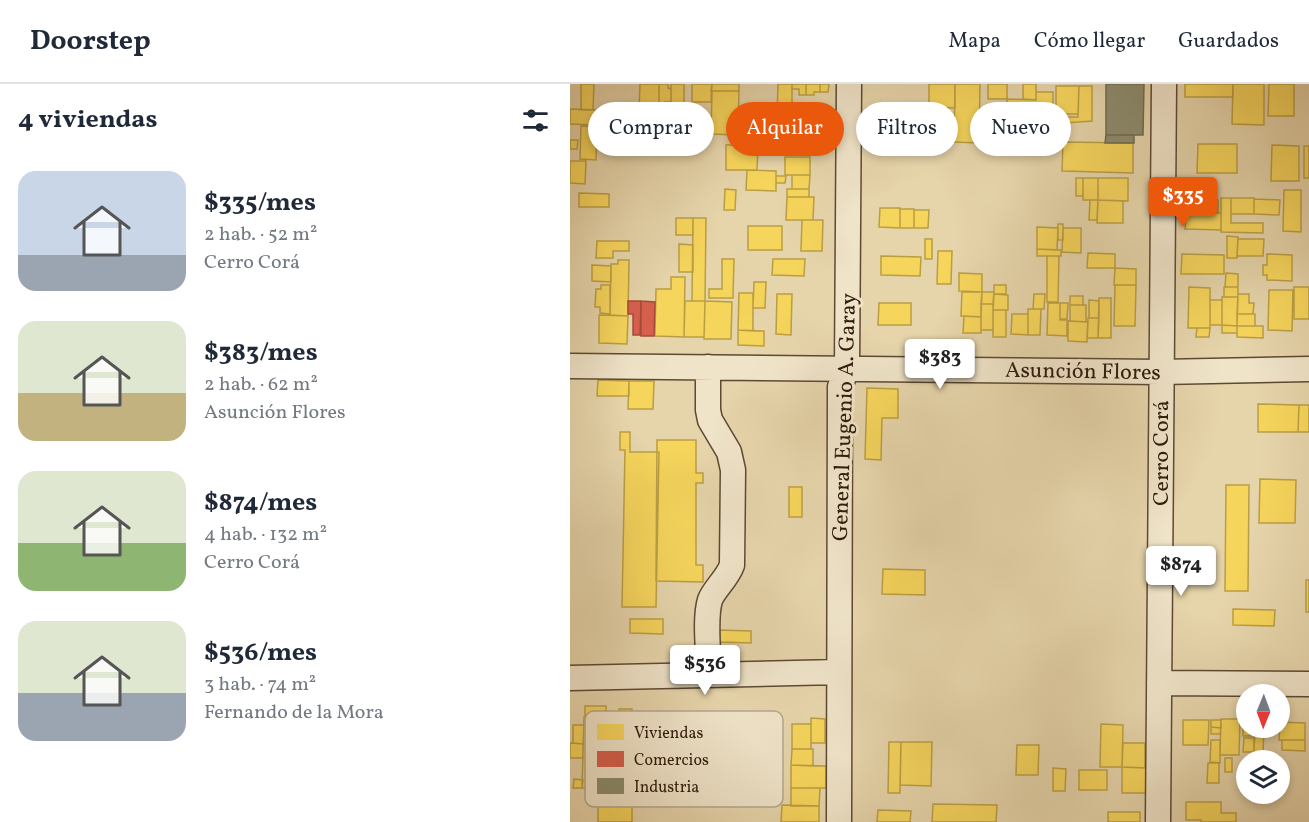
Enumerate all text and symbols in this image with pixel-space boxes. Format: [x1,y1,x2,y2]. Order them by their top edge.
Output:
text: Doorstep [30,22,151,61]
text: Mapa [948,27,1001,56]
text: Cómo llegar [1034,27,1145,56]
text: Guardados [1178,27,1279,56]
text: 4 viviendas [18,102,158,138]
chip: Comprar [588,102,714,156]
chip: Alquilar [726,102,844,156]
chip: Filtros [856,102,958,156]
chip: Nuevo [970,102,1071,156]
icon: filters [519,104,552,137]
pin: $335 [1147,177,1219,228]
text: $335 [1162,182,1204,210]
text: $335/mes [204,185,316,221]
icon: home [66,195,138,267]
text: 2 hab. · 52 m² [204,221,317,249]
text: Cerro Corá [204,249,300,277]
street label: General Eugenio A. Garay [826,293,865,542]
text: $383/mes [204,335,318,371]
pin: $383 [904,339,976,390]
text: $383 [919,344,961,372]
icon: home [66,345,138,417]
street label: Asunción Flores [1005,356,1161,389]
text: 2 hab. · 62 m² [204,371,318,399]
text: Asunción Flores [204,399,346,427]
street label: Cerro Corá [1147,400,1178,506]
text: $874/mes [204,485,317,521]
icon: home [66,495,138,567]
text: 4 hab. · 132 m² [204,521,327,549]
pin: $874 [1145,546,1217,597]
text: Cerro Corá [204,549,300,577]
text: $874 [1160,551,1202,579]
text: $536/mes [204,635,317,671]
icon: home [66,645,138,717]
pin: $536 [669,645,741,696]
text: $536 [684,650,726,678]
text: 3 hab. · 74 m² [204,671,316,699]
north arrow [1236,684,1290,738]
map controls [1236,684,1290,804]
text: Fernando de la Mora [204,699,384,727]
legend [585,711,783,807]
text: Viviendas [634,723,703,745]
text: Comercios [634,750,709,772]
button: layers [1236,750,1290,804]
text: Industria [634,777,699,799]

